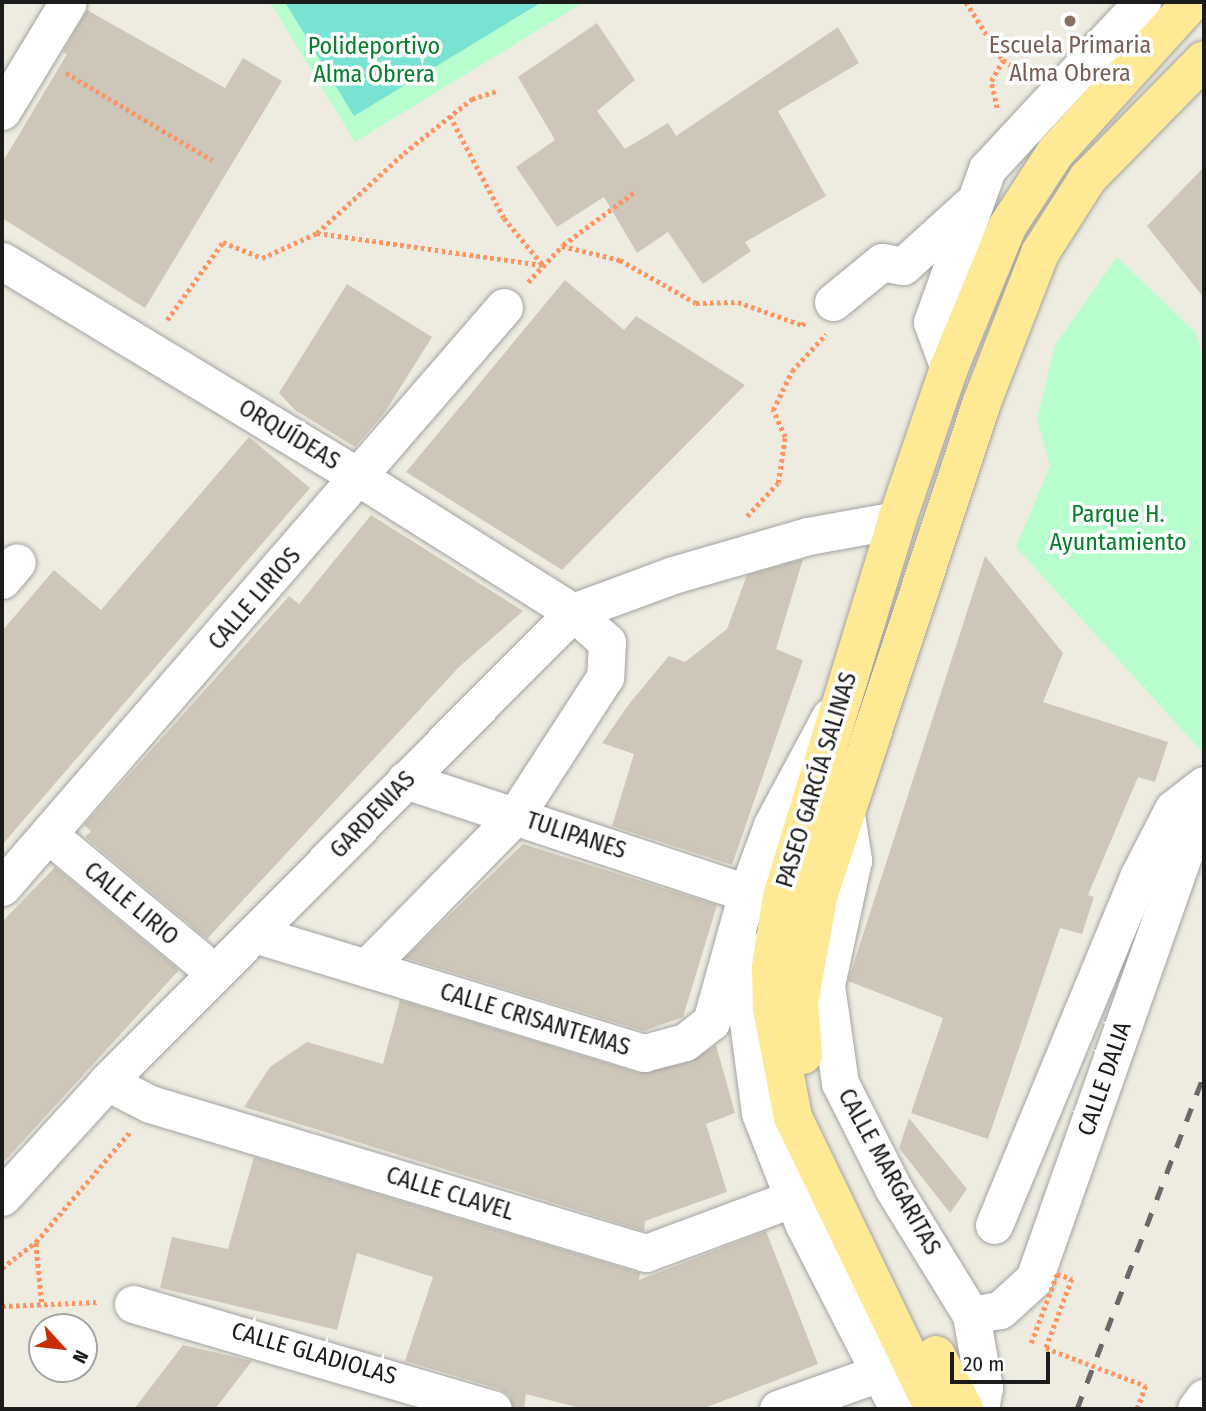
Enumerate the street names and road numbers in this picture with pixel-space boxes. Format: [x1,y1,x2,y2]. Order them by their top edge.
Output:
street label: ORQUÍDEAS [233,394,345,476]
street label: CALLE LIRIOS [203,542,307,656]
street label: PASEO GARCÍA SALINAS [771,669,863,891]
street label: GARDENIAS [324,765,422,865]
street label: TULIPANES [522,806,630,866]
street label: CALLE LIRIO [78,856,184,952]
street label: CALLE CRISANTEMAS [436,977,634,1063]
street label: CALLE DALIA [1072,1018,1138,1140]
street label: CALLE MARGARITAS [831,1084,947,1260]
street label: CALLE CLAVEL [383,1161,517,1227]
street label: CALLE GLADIOLAS [228,1317,400,1391]

